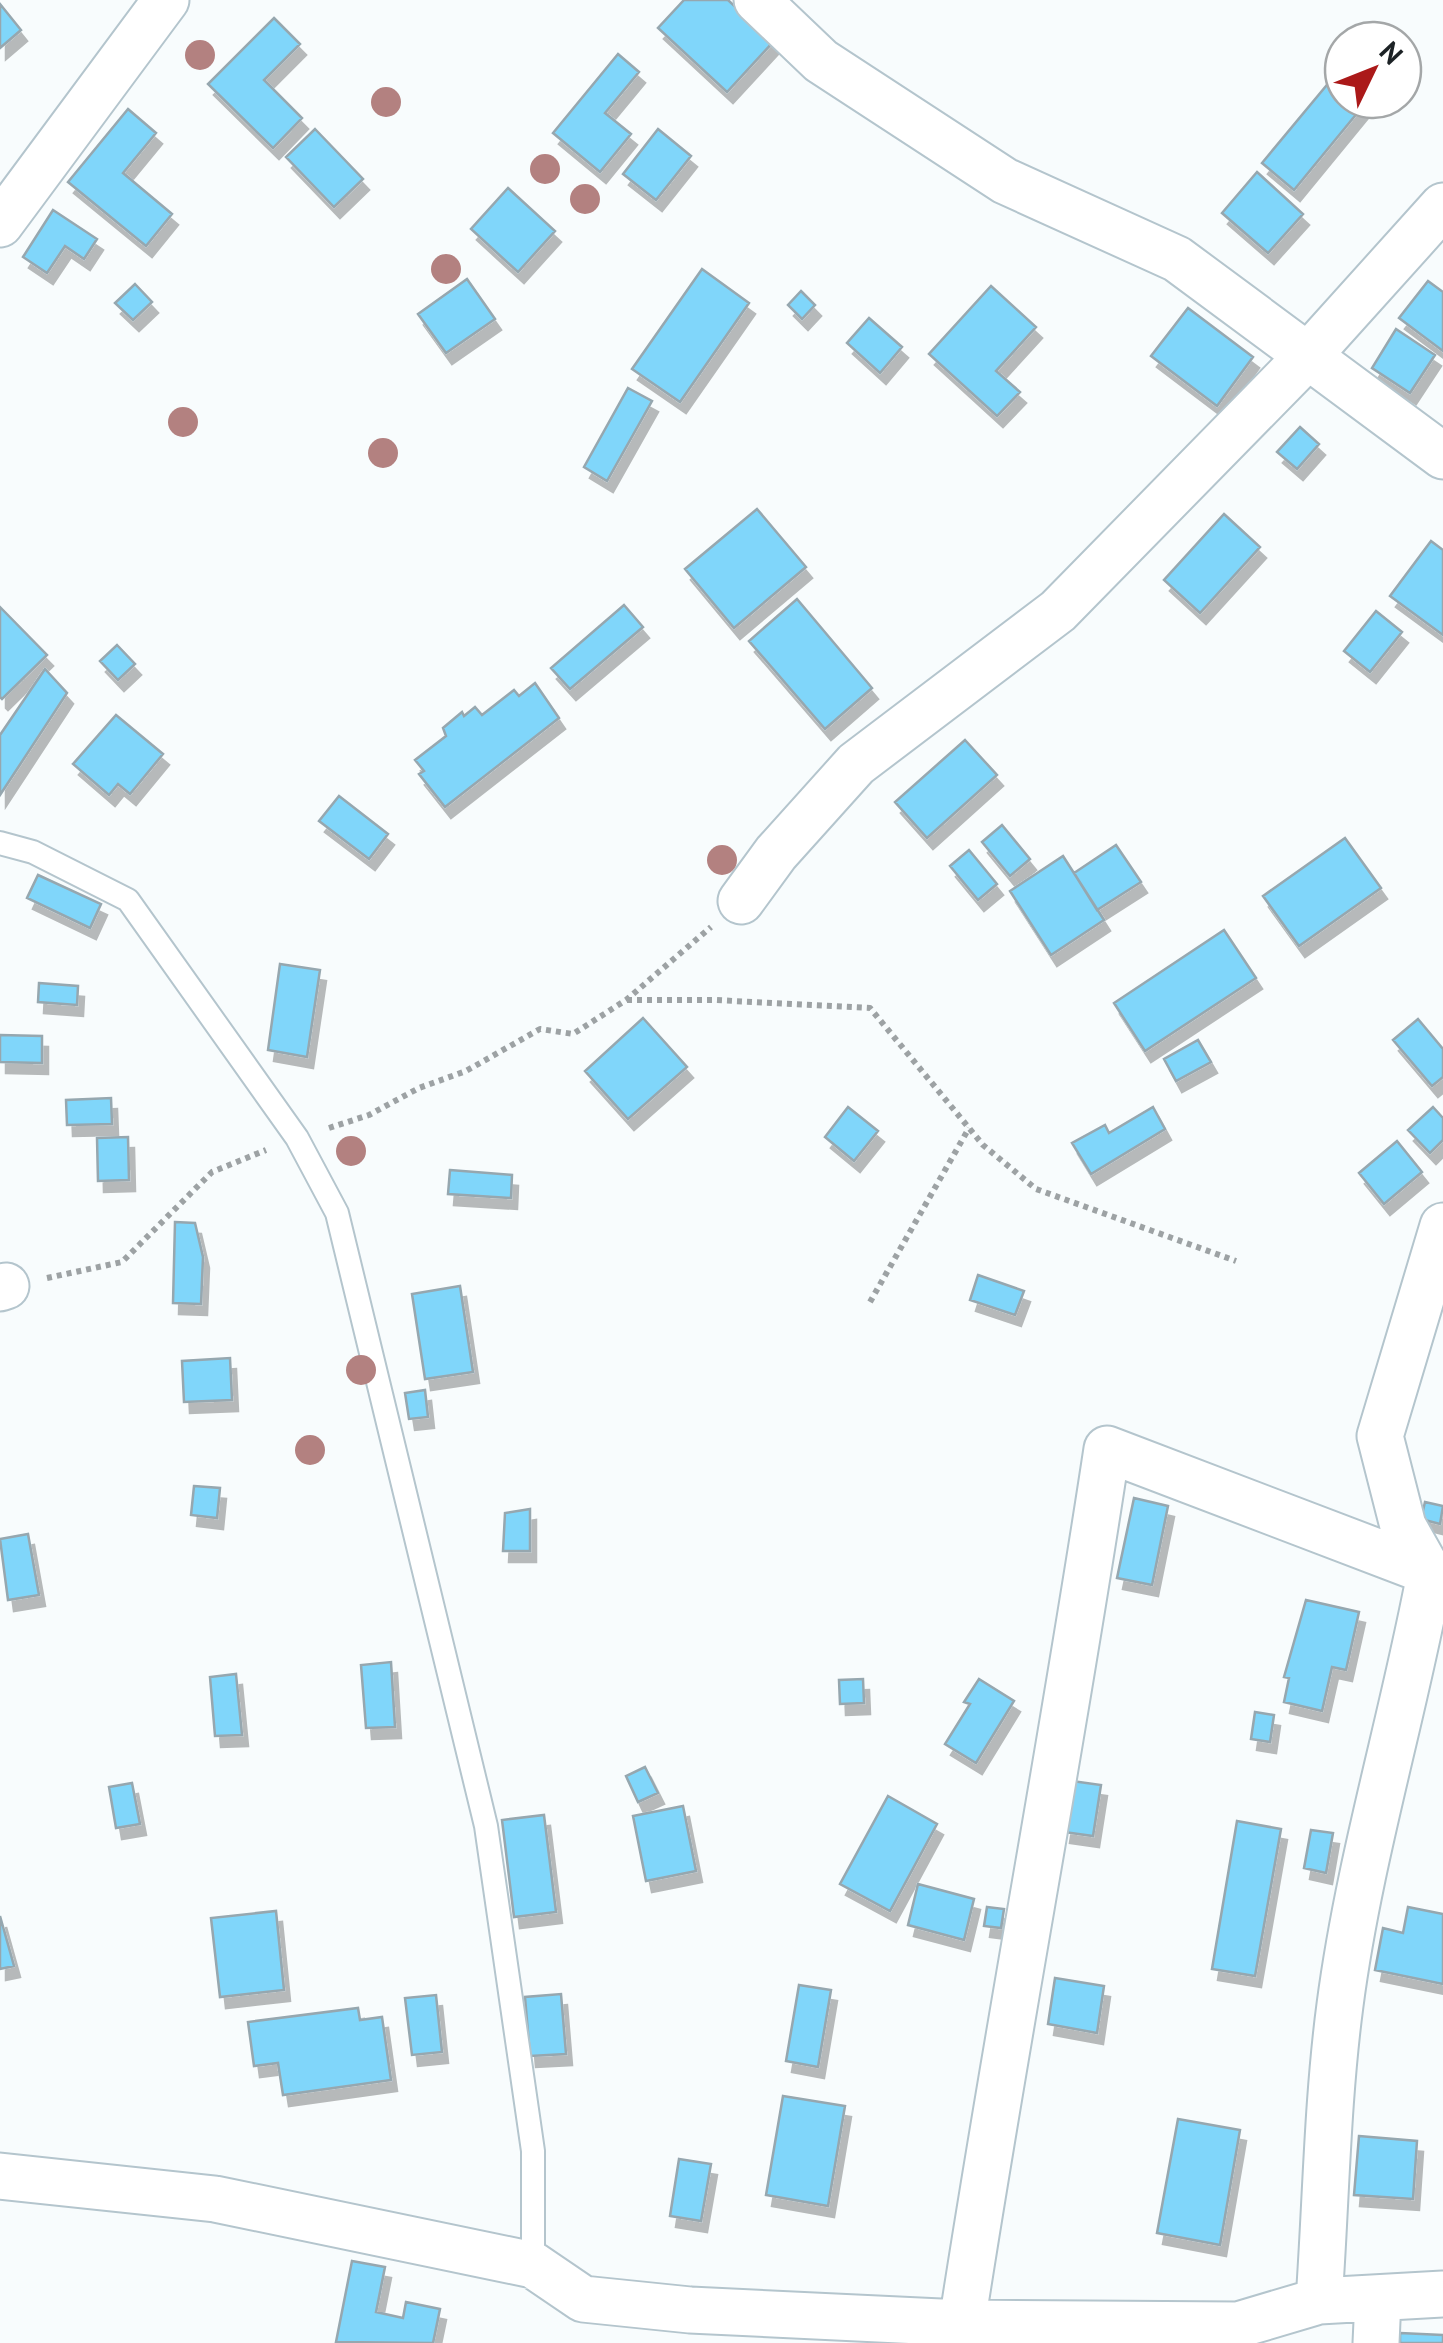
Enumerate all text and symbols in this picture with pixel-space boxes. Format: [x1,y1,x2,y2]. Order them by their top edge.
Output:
north arrow [1323,20,1423,120]
text: N [1372,33,1411,72]

